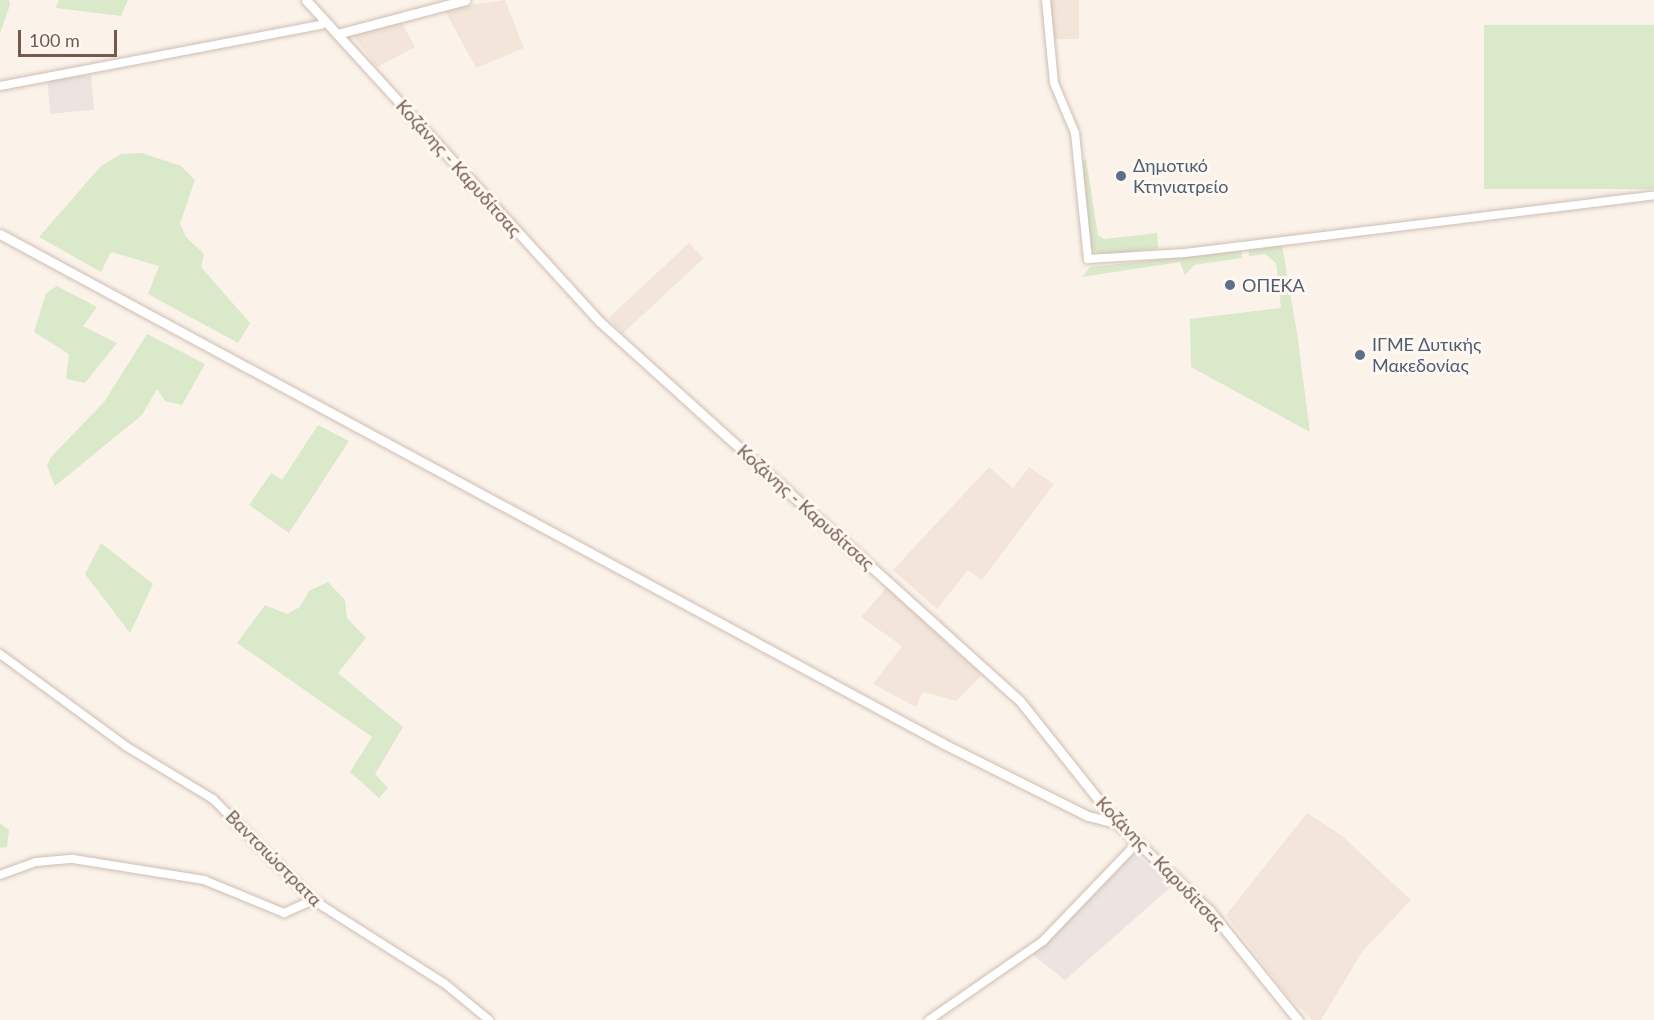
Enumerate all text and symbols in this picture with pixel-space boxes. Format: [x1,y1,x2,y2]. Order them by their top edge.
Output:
scale bar [21,18,120,56]
text: 100 m [29,29,80,51]
street label: Κοζάνης - Καρυδίτσας [392,95,526,241]
place label: Δημοτικό Κτηνιατρείο [1133,155,1228,198]
marker: Δημοτικό Κτηνιατρείο [1114,169,1128,183]
place label: ΟΠΕΚΑ [1242,274,1305,296]
marker: ΟΠΕΚΑ [1223,278,1237,292]
place label: ΙΓΜΕ Δυτικής Μακεδονίας [1372,334,1482,376]
marker: ΙΓΜΕ Δυτικής Μακεδονίας [1353,348,1367,362]
street label: Κοζάνης - Καρυδίτσας [733,440,879,574]
street label: Κοζάνης - Καρυδίτσας [1092,792,1230,934]
street label: Βαντσιώστρατα [221,805,327,911]

